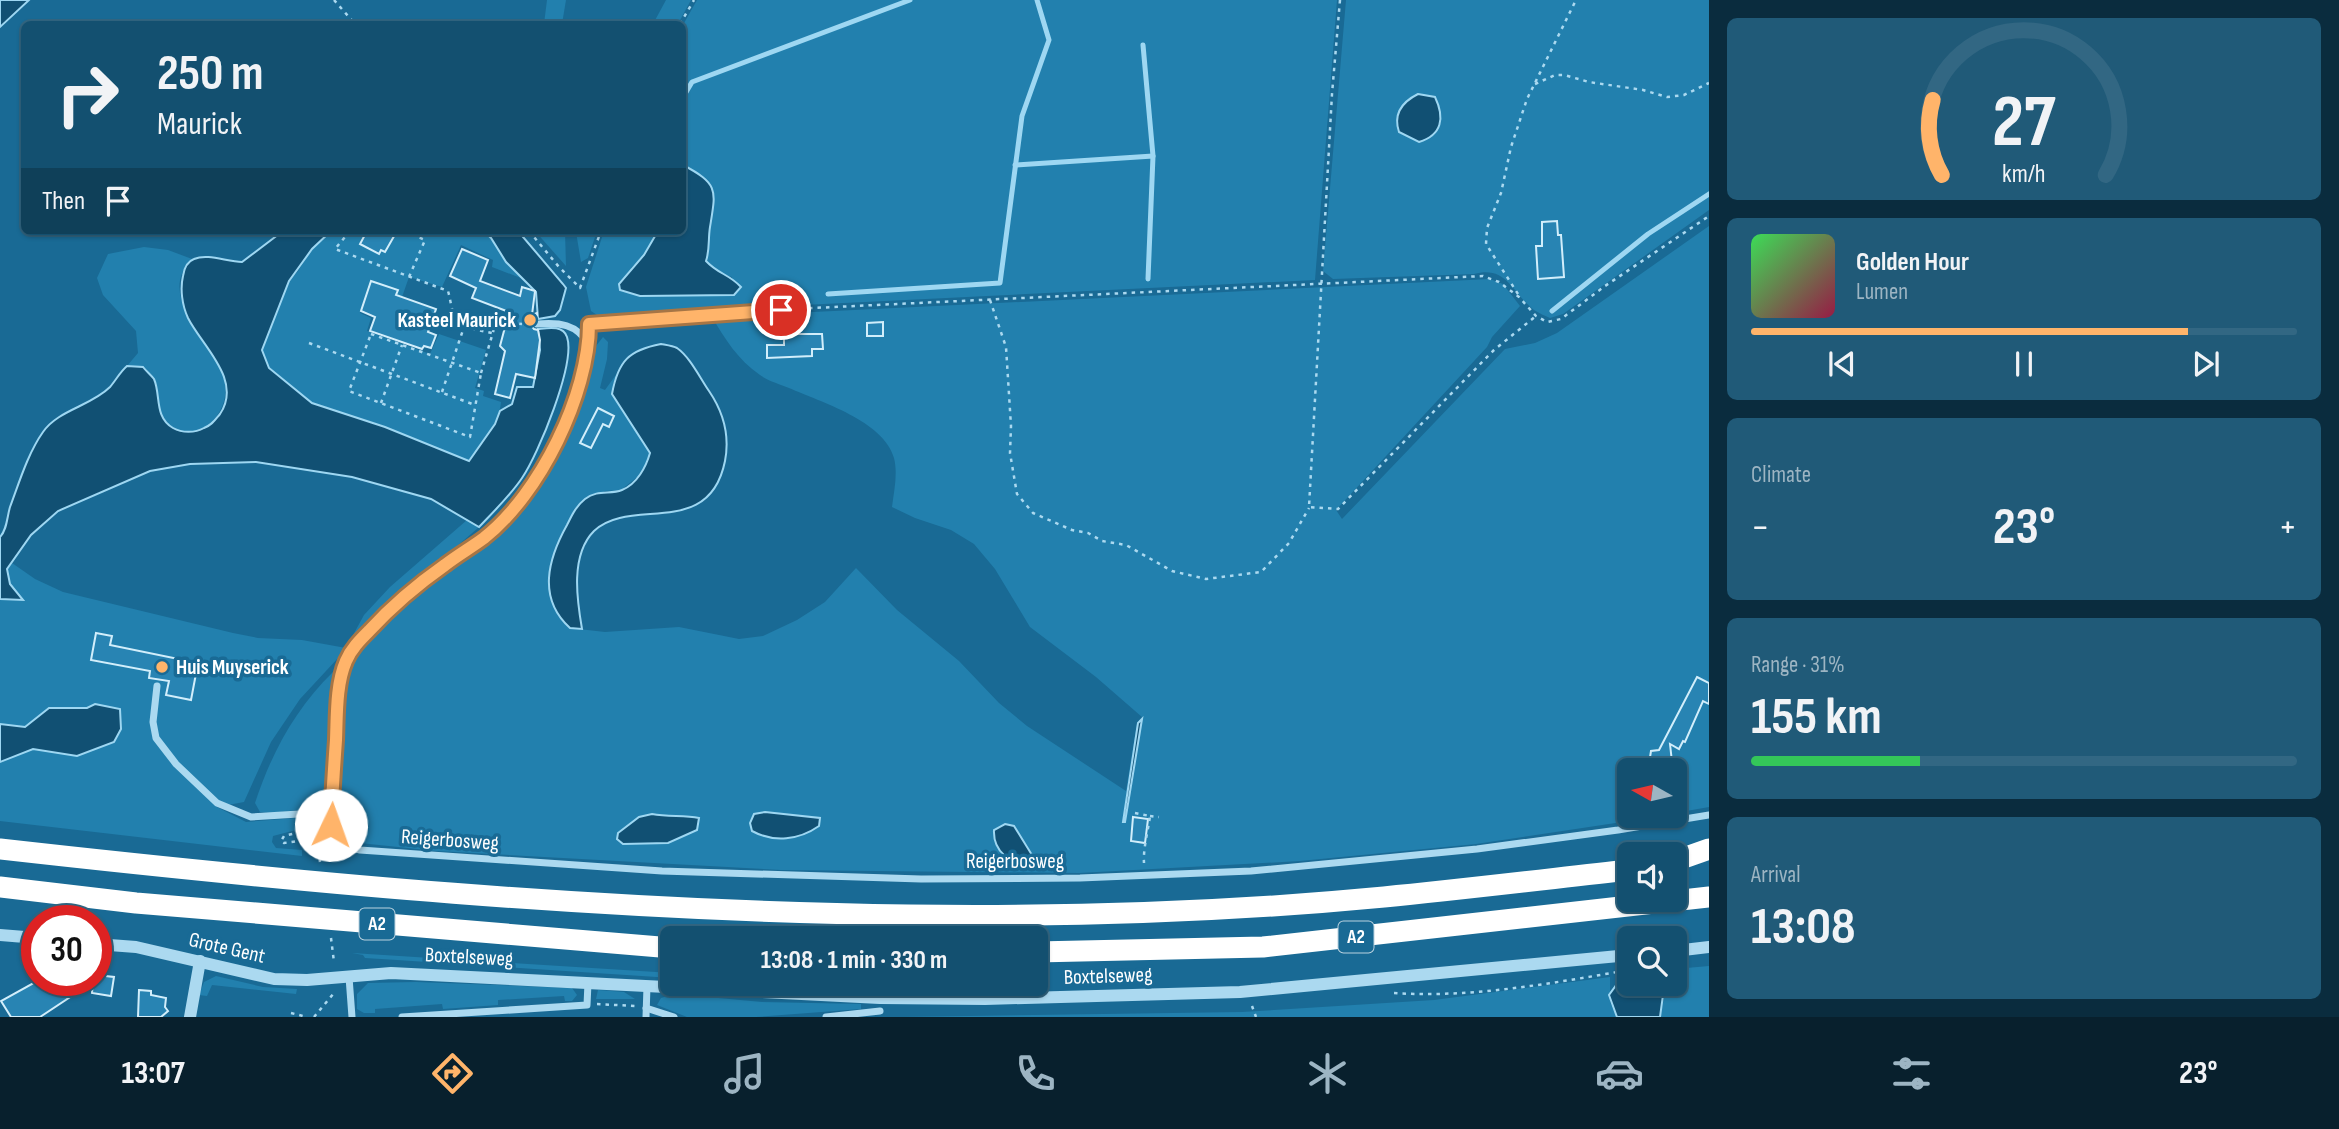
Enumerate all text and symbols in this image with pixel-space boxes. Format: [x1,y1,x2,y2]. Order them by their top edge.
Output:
text: 250 m [157,45,263,104]
icon: right [42,49,133,140]
text: 27 [1992,79,2056,167]
text: Maurick [157,105,242,144]
text: km/h [2002,159,2046,190]
icon: arrive [99,182,137,220]
text: Then [42,186,85,217]
text: Golden Hour [1856,247,1969,278]
text: Lumen [1856,278,1908,306]
pin [751,280,811,340]
icon: arrive [762,291,800,329]
place label: Kasteel Maurick [397,308,516,333]
marker: Kasteel Maurick [522,312,538,328]
icon: previous [1823,345,1861,383]
icon: pause [2005,345,2043,383]
icon: next [2187,345,2225,383]
text: Climate [1751,461,1811,489]
text: 23° [1993,496,2055,559]
text: − [1751,505,1770,550]
text: + [2278,505,2297,550]
text: Range · 31% [1751,651,1845,679]
place label: Huis Muyserick [176,655,289,680]
marker: Huis Muyserick [154,659,170,675]
text: 155 km [1751,686,1882,749]
north arrow [1617,758,1687,828]
map controls [1617,758,1687,996]
position arrow [294,788,368,862]
street label: Reigerbosweg [400,824,500,856]
button: sound [1617,842,1687,912]
street label: Reigerbosweg [966,849,1064,874]
text: Arrival [1751,861,1800,889]
text: 13:08 [1751,896,1856,959]
speed limit sign: 30 [21,905,112,996]
road number: A2 [360,908,394,940]
road number: A2 [1338,922,1374,953]
button: search [1617,926,1687,996]
street label: Grote Gent [186,927,268,969]
street label: Boxtelseweg [424,942,514,972]
text: 13:08 · 1 min · 330 m [761,945,947,976]
street label: Boxtelseweg [1063,962,1153,990]
icon: directions [428,1049,477,1098]
icon: music [720,1049,769,1098]
icon: phone [1011,1049,1060,1098]
icon: climate [1303,1049,1352,1098]
icon: car [1595,1049,1644,1098]
icon: filters [1887,1049,1936,1098]
text: 13:07 [121,1054,185,1093]
text: 23° [2179,1054,2218,1093]

